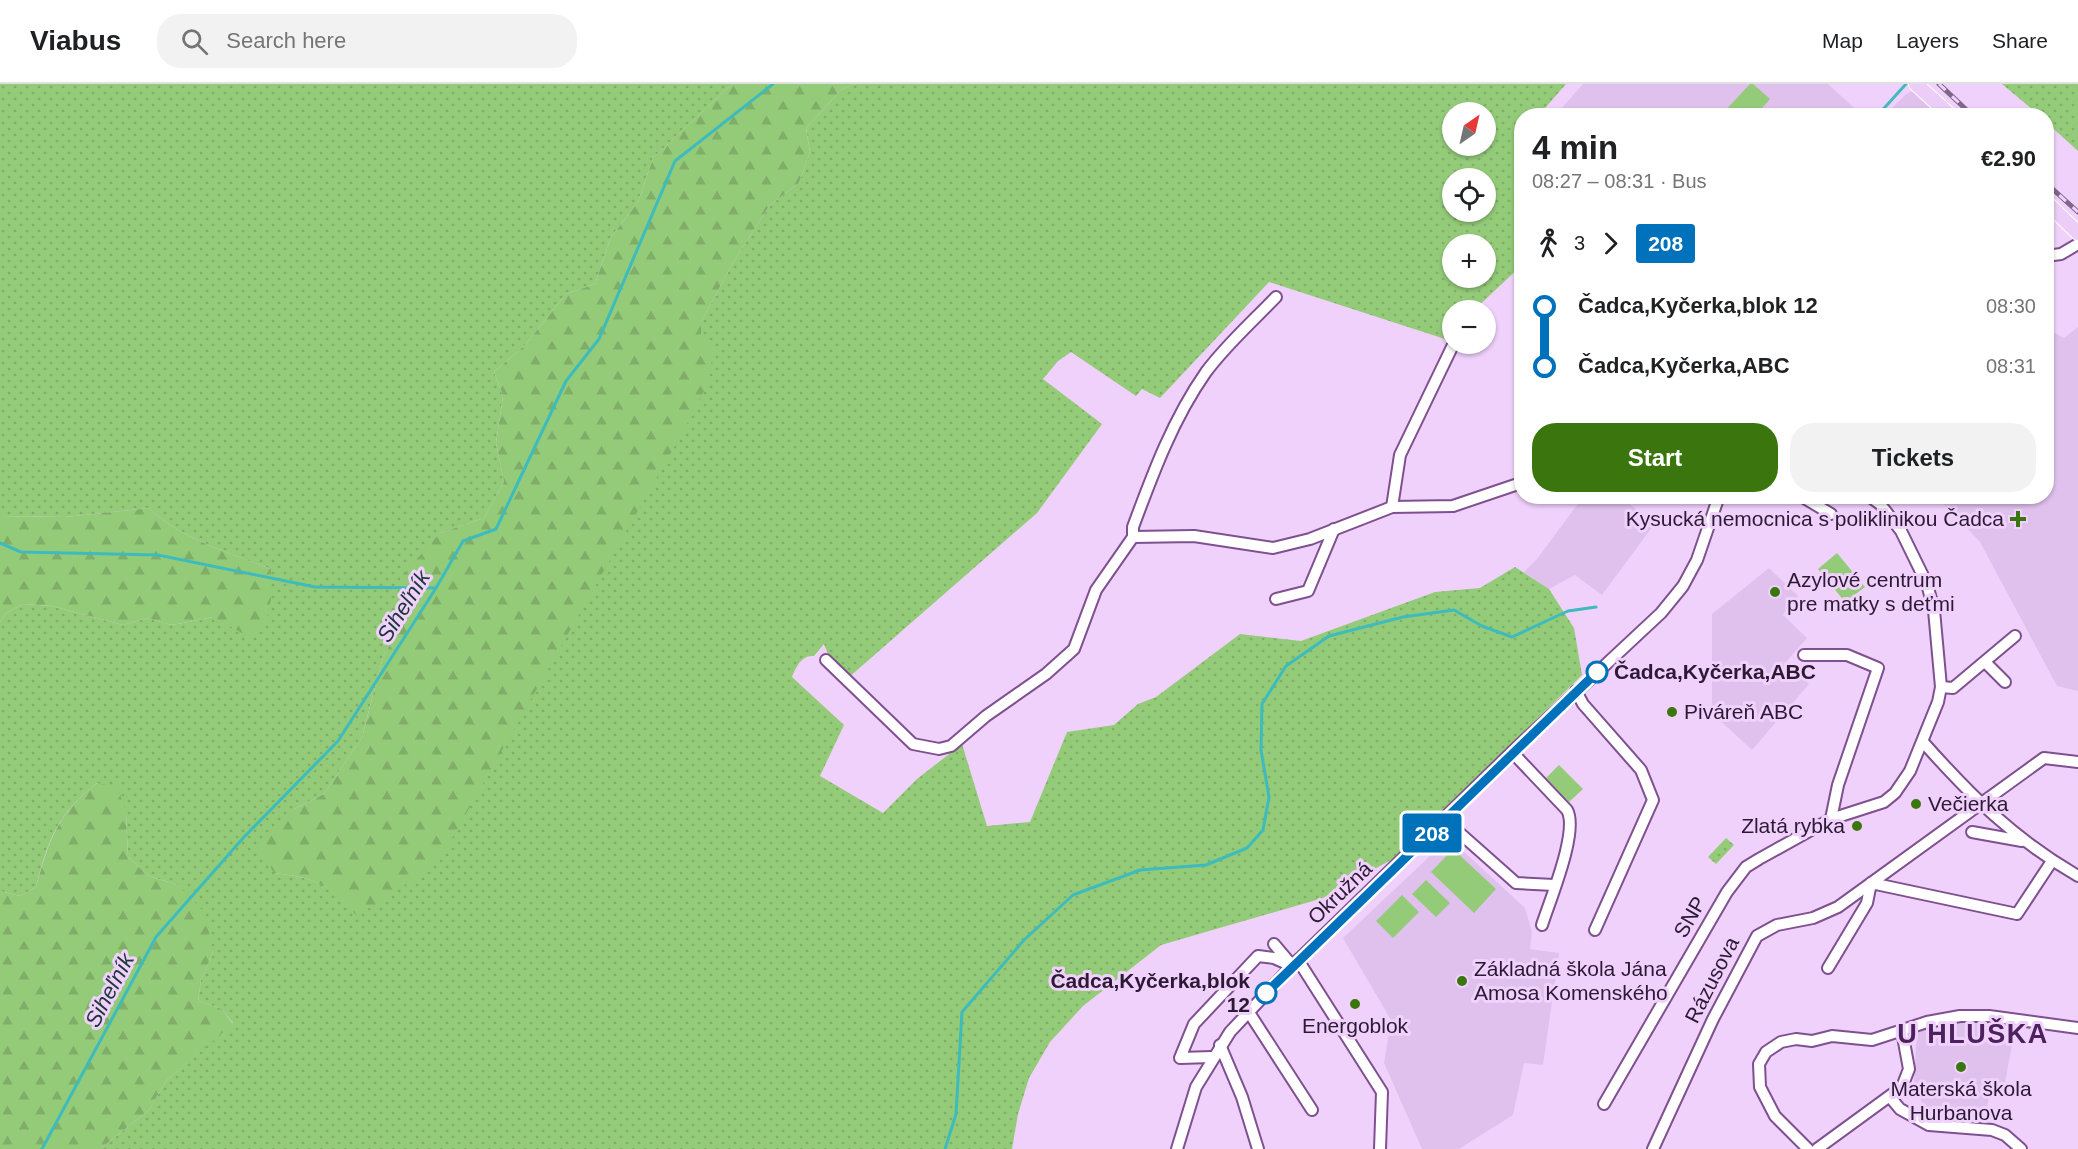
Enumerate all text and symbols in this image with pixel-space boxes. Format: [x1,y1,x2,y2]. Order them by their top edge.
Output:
search box [157,14,577,68]
text: Viabus [30,25,121,56]
icon: search [178,25,211,58]
text: Search here [226,28,346,53]
text: Map [1822,29,1863,52]
text: Layers [1896,29,1959,52]
text: Share [1992,29,2048,52]
north arrow [1442,102,1496,156]
map controls [1442,102,1496,354]
text: 4 min [1532,129,1618,166]
text: €2.90 [1981,146,2036,171]
button: locate [1442,168,1496,222]
text: 08:27 – 08:31 · Bus [1532,170,1707,192]
icon: walk [1532,227,1565,260]
icon: forward [1594,227,1627,260]
text: 3 [1574,232,1585,254]
text: 208 [1648,232,1683,255]
button: + [1442,234,1496,288]
text: Čadca,Kyčerka,blok 12 [1578,293,1818,318]
text: 08:30 [1986,295,2036,317]
button: − [1442,300,1496,354]
text: Čadca,Kyčerka,ABC [1578,353,1790,378]
text: 08:31 [1986,355,2036,377]
button: Start [1532,423,1778,492]
button: Tickets [1790,423,2036,492]
place label: Kysucká nemocnica s poliklinikou Čadca [1626,507,2004,530]
marker: Kysucká nemocnica s poliklinikou Čadca [2009,510,2027,528]
water label: Siheľník [372,565,436,647]
place label: Azylové centrum pre matky s deťmi [1787,568,1955,615]
marker: Azylové centrum pre matky s deťmi [1768,585,1782,599]
place label: Čadca,Kyčerka,ABC [1614,660,1816,683]
marker: Čadca,Kyčerka,ABC [1586,661,1608,683]
place label: Piváreň ABC [1684,700,1803,723]
marker: Piváreň ABC [1665,705,1679,719]
place label: Večierka [1928,792,2009,815]
marker: Večierka [1909,797,1923,811]
line badge: 208 [1398,814,1466,852]
place label: Zlatá rybka [1741,814,1845,837]
marker: Zlatá rybka [1850,819,1864,833]
text: 208 [1414,822,1450,845]
street label: Okružná [1303,857,1376,928]
street label: SNP [1669,892,1710,941]
street label: Rázusova [1680,933,1743,1027]
water label: Siheľník [80,948,140,1031]
place label: Základná škola Jána Amosa Komenského [1474,957,1668,1004]
place label: Čadca,Kyčerka,blok 12 [1050,969,1250,1016]
marker: Základná škola Jána Amosa Komenského [1455,974,1469,988]
marker: Čadca,Kyčerka,blok 12 [1255,982,1277,1004]
marker: Energoblok [1348,997,1362,1011]
place label: Energoblok [1302,1014,1409,1037]
district label: U HLUŠKA [1897,1018,2049,1049]
marker: Materská škola Hurbanova [1954,1060,1968,1074]
place label: Materská škola Hurbanova [1890,1077,2032,1124]

